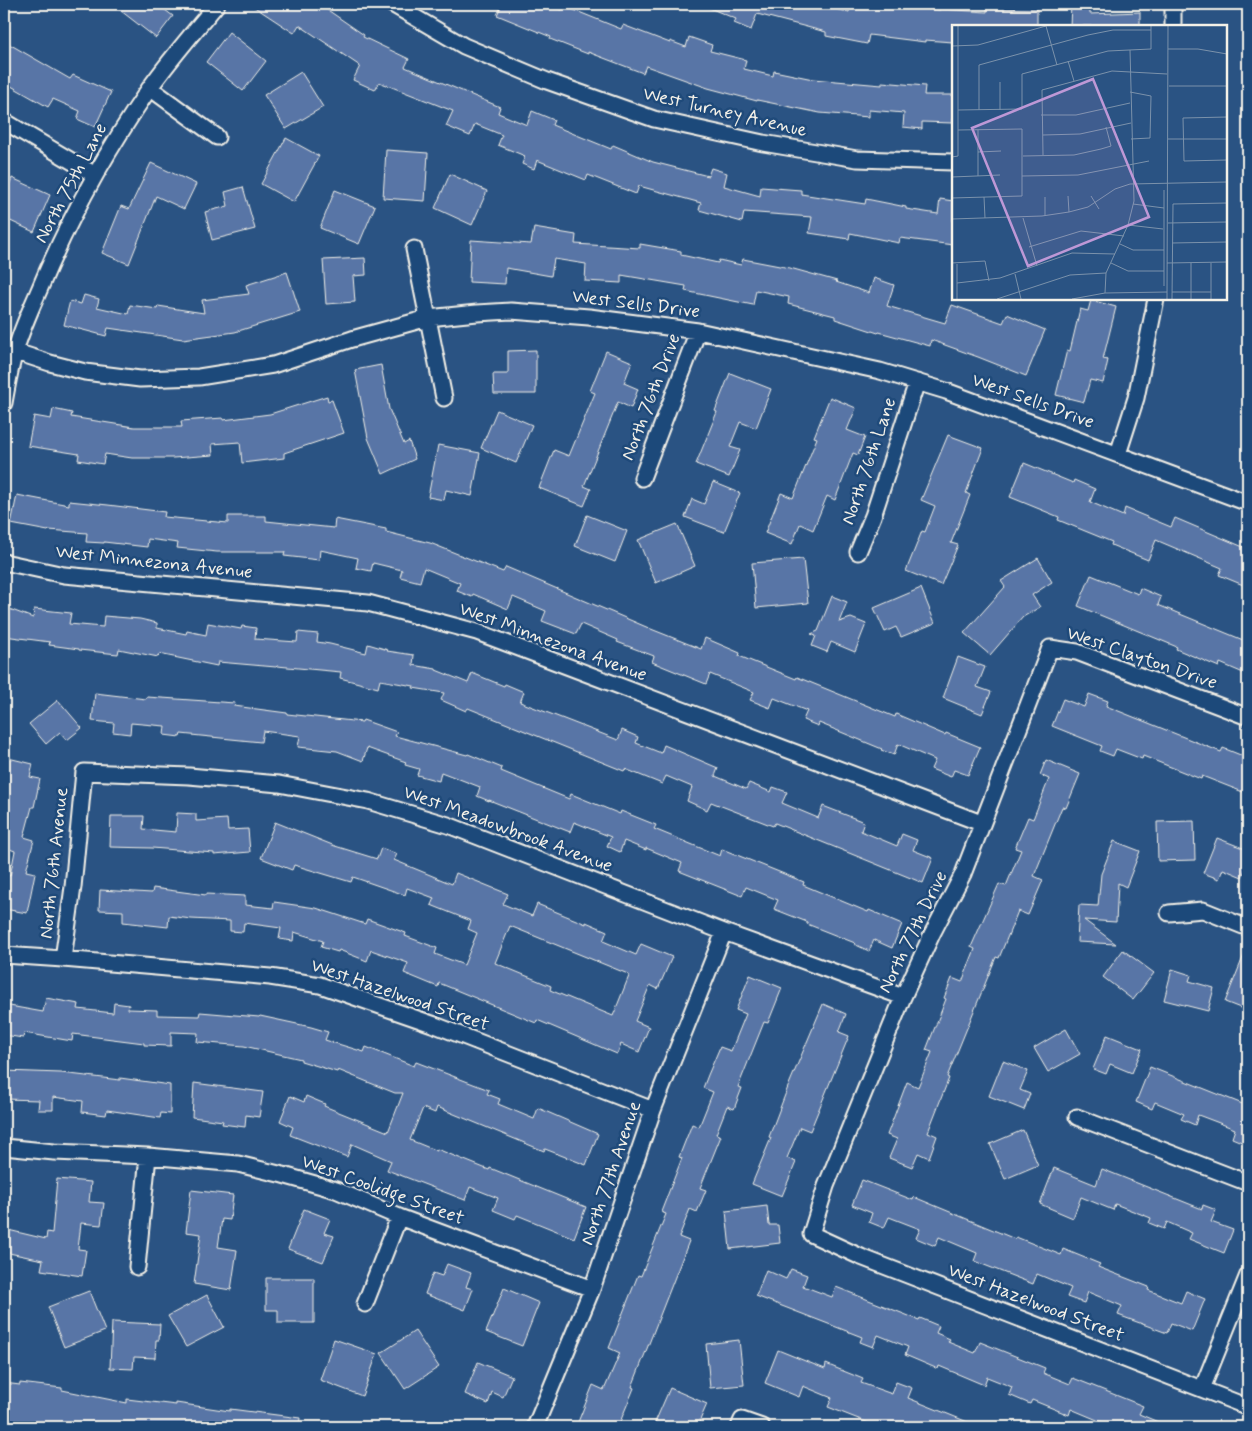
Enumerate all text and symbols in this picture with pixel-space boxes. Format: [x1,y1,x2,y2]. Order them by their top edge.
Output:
inset map [952,25,1227,300]
street label: West Turney Avenue [640,81,810,144]
street label: North 75th Lane [29,119,113,247]
street label: West Sells Drive [571,284,701,324]
street label: North 76th Drive [615,330,687,464]
street label: West Sells Drive [968,367,1098,435]
street label: North 76th Lane [836,394,902,528]
street label: West Minnezona Avenue [54,539,254,585]
street label: West Minnezona Avenue [456,596,650,688]
street label: West Clayton Drive [1063,620,1221,696]
street label: West Meadowbrook Avenue [400,779,616,879]
street label: North 76th Avenue [34,786,74,940]
street label: North 77th Drive [873,867,953,997]
street label: West Hazelwood Street [308,953,493,1037]
street label: North 77th Avenue [575,1098,647,1248]
street label: West Coolidge Street [297,1149,468,1234]
street label: West Hazelwood Street [944,1258,1128,1348]

